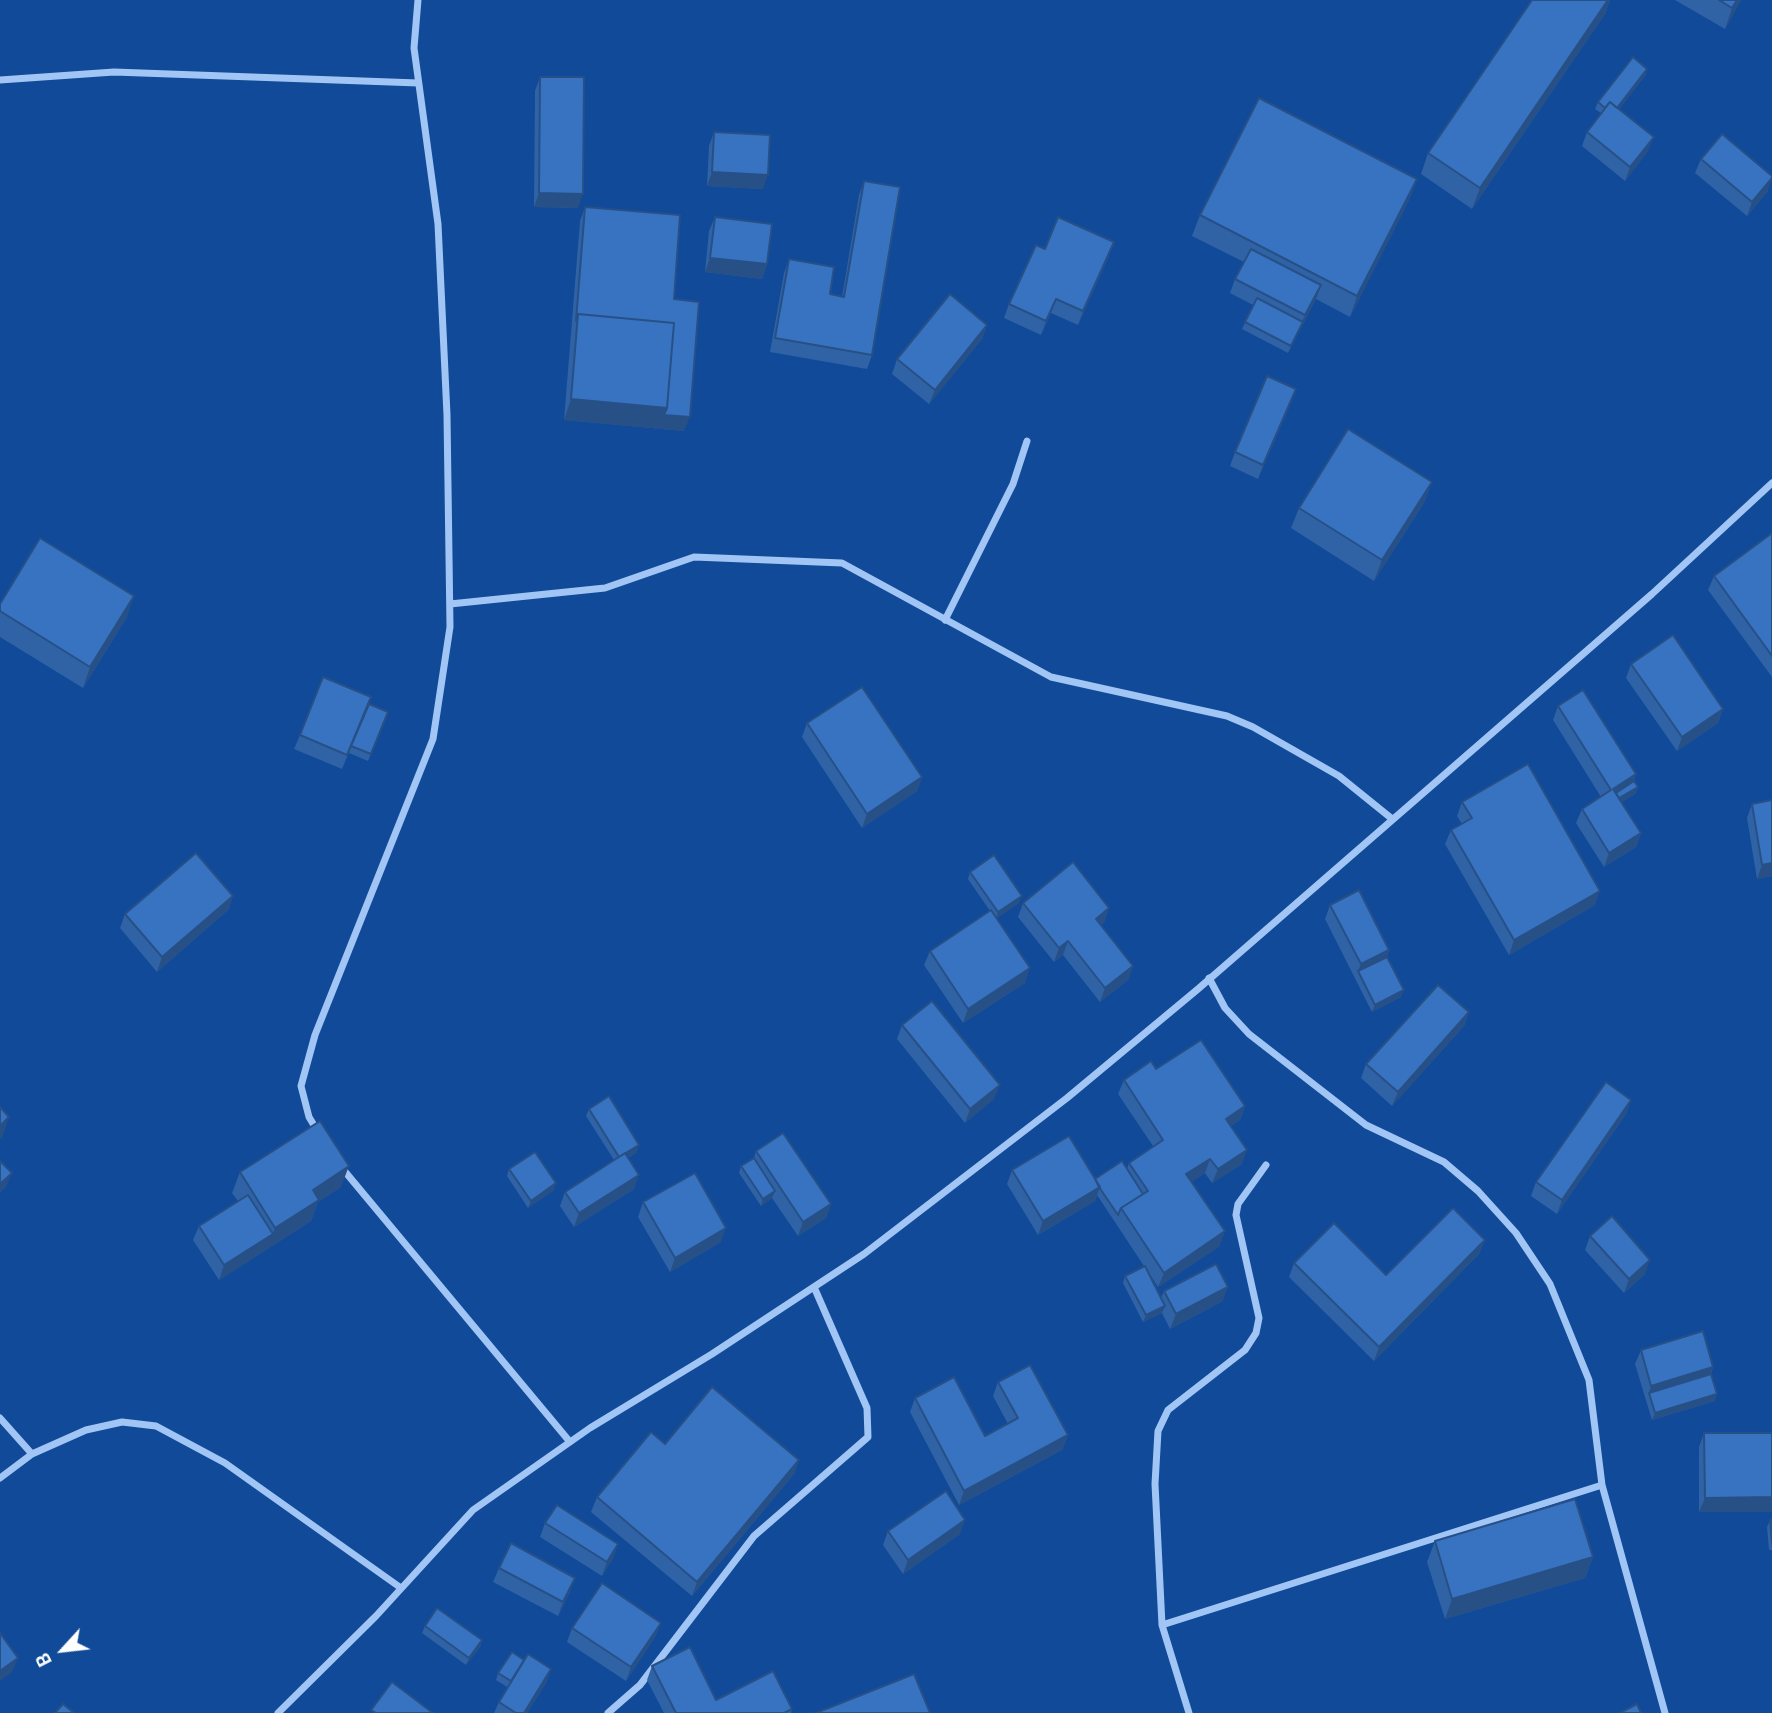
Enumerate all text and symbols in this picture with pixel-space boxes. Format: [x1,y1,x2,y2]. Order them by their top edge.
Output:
north arrow [28,1615,98,1685]
text: B [30,1649,58,1671]

